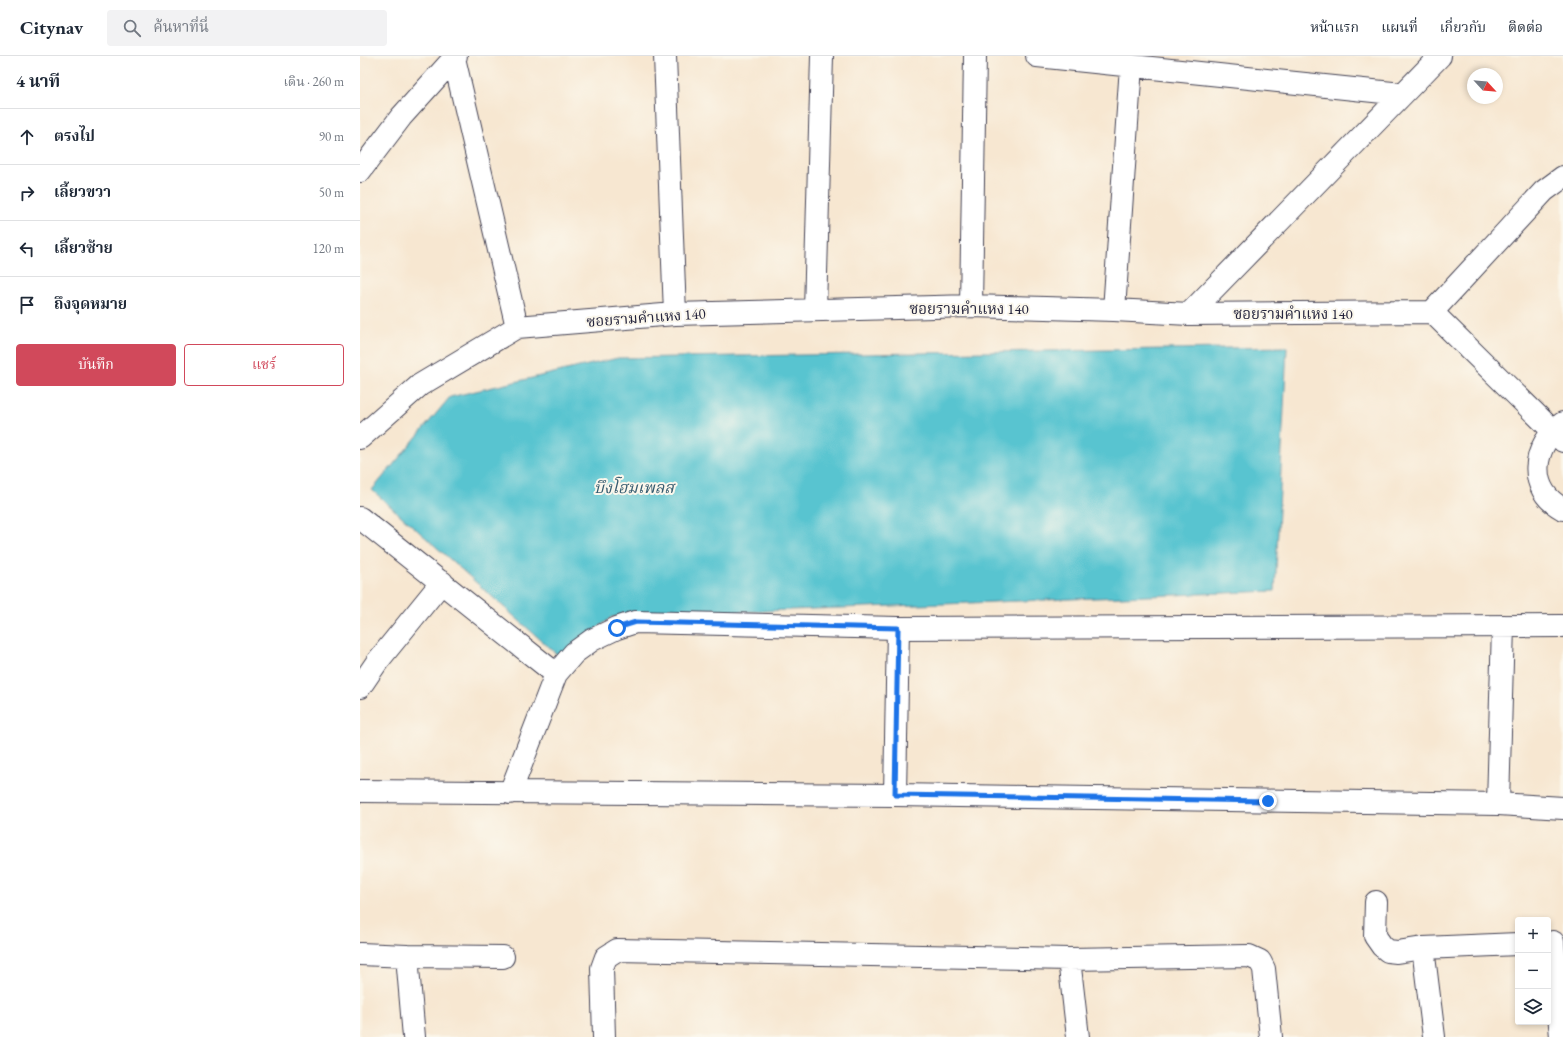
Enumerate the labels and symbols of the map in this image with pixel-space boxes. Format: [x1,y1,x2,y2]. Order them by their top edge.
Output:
north arrow [1467,68,1503,104]
street label: ซอยรามคำแหง 140 [909,299,1029,318]
street label: ซอยรามคำแหง 140 [586,303,706,331]
street label: ซอยรามคำแหง 140 [1233,304,1353,323]
water label: บึงโฮมเพลส [594,476,676,498]
route start [608,619,626,637]
route end [1259,792,1277,810]

